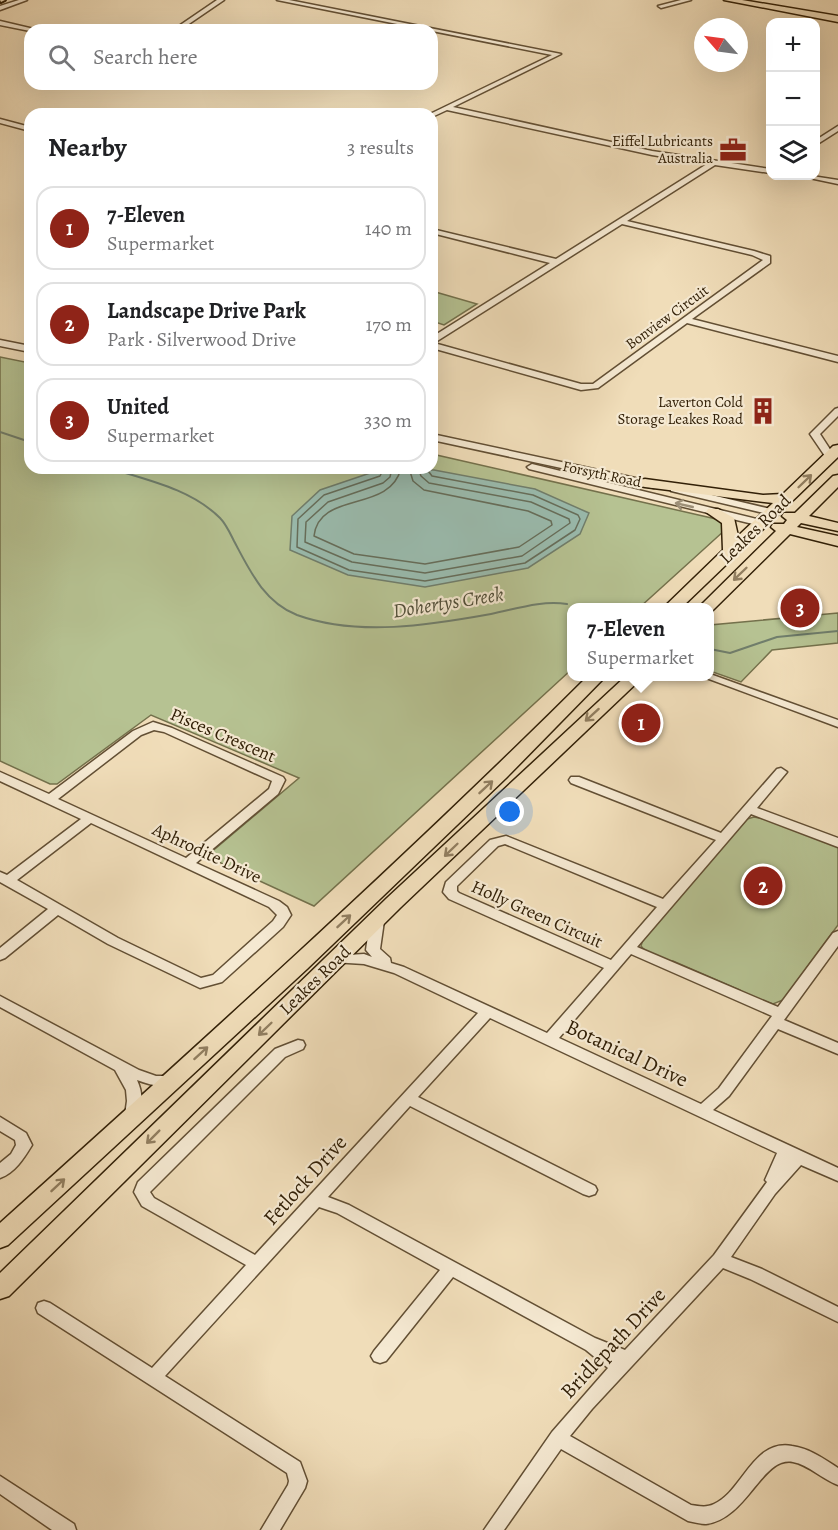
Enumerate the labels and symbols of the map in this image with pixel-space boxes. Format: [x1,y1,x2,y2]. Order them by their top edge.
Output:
north arrow [694,18,748,72]
place label: Eiffel Lubricants Australia [612,131,713,168]
office icon: Eiffel Lubricants Australia [718,135,748,165]
street label: Bonview Circuit [621,280,713,354]
place label: Laverton Cold Storage Leakes Road [617,392,744,429]
building icon: Laverton Cold Storage Leakes Road [748,396,778,426]
street label: Forsyth Road [561,456,644,492]
one-way arrow [798,474,813,488]
street label: Leakes Road [714,489,796,569]
one-way arrow [674,499,694,510]
one-way arrow [733,567,748,581]
water label: Dohertys Creek [391,580,505,625]
pin: 3 [780,586,820,630]
pin: 1 [622,700,660,746]
street label: Pisces Crescent [167,702,279,768]
one-way arrow [585,708,600,722]
one-way arrow [478,780,493,794]
your location [495,797,524,826]
street label: Aphrodite Drive [148,817,265,889]
one-way arrow [444,843,459,857]
pin: 2 [744,864,783,908]
street label: Holly Green Circuit [467,874,607,954]
one-way arrow [337,914,352,929]
street label: Leakes Road [274,940,356,1020]
street label: Botanical Drive [561,1012,693,1094]
one-way arrow [257,1021,272,1036]
one-way arrow [193,1046,208,1060]
street label: Fetlock Drive [257,1129,353,1231]
one-way arrow [146,1130,161,1145]
one-way arrow [50,1178,65,1193]
street label: Bridlepath Drive [554,1281,672,1405]

